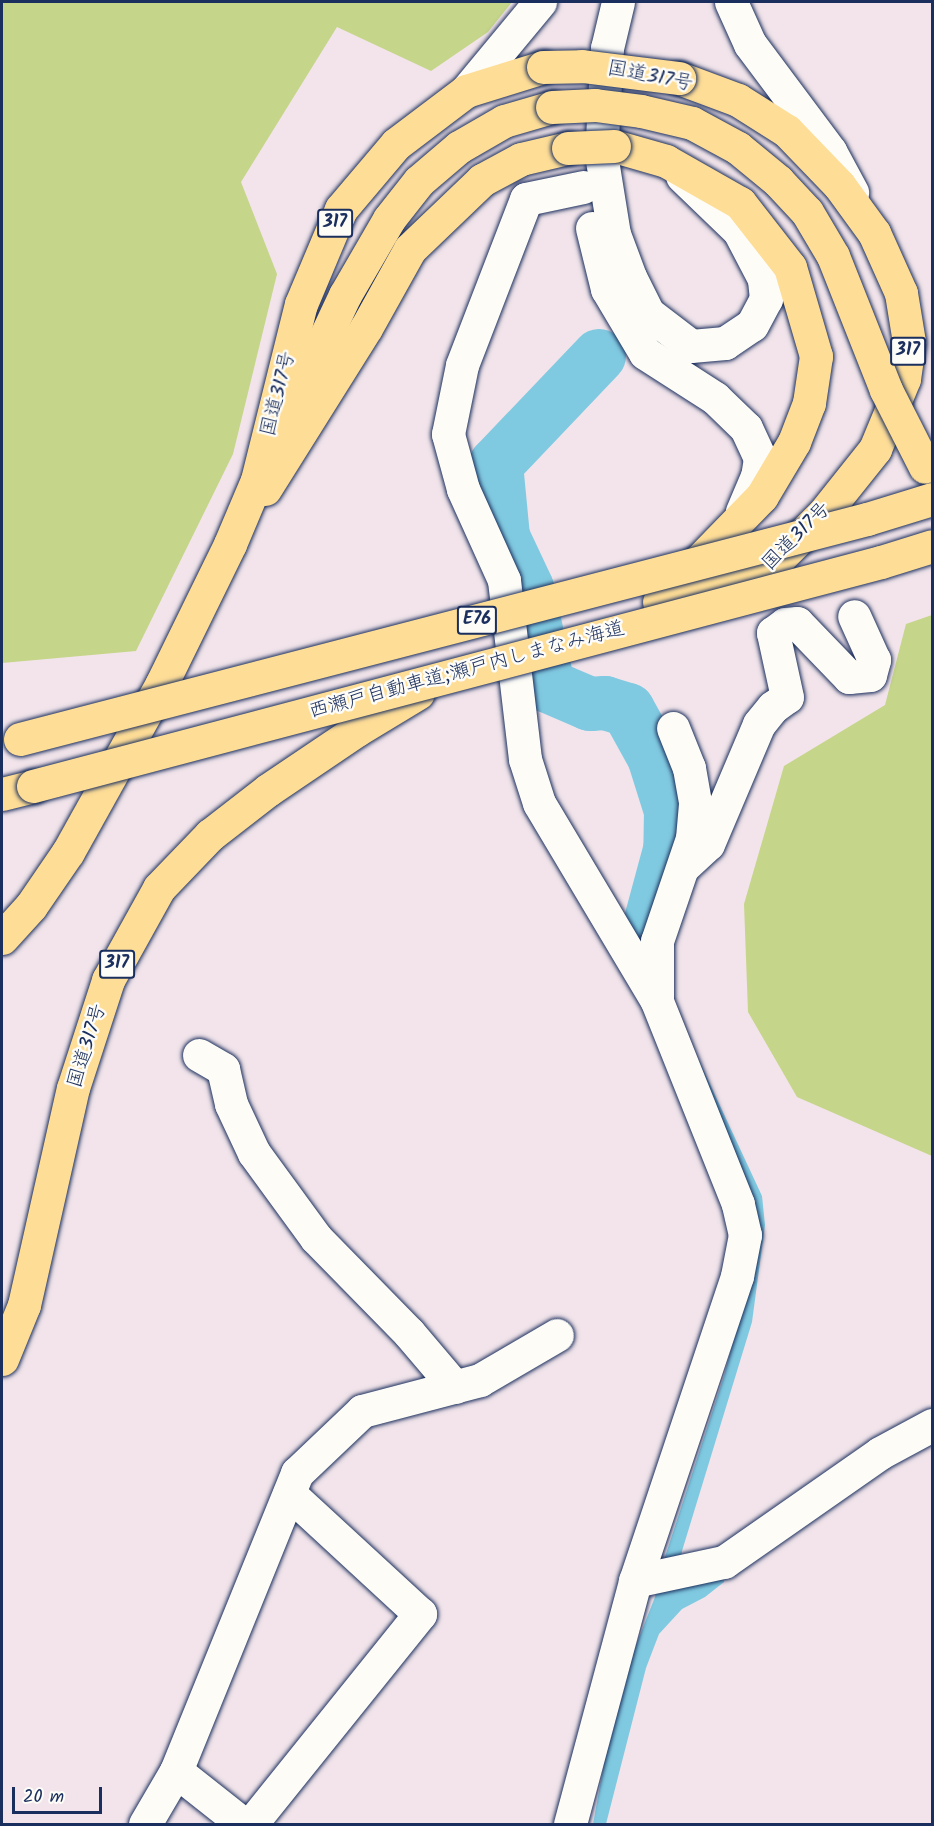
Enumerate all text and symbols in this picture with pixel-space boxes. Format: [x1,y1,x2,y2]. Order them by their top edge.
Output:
street label: 国道317号 [605,57,695,97]
road number: 317 [317,208,353,238]
road number: 317 [890,336,926,366]
street label: 国道317号 [257,349,301,439]
street label: 国道317号 [758,498,836,576]
road number: E76 [456,605,498,635]
street label: 西瀬戸自動車道;瀬戸内しまなみ海道 [306,617,628,725]
road number: 317 [99,949,135,979]
street label: 国道317号 [64,1001,112,1091]
scale bar [15,1775,105,1813]
text: 20 m [23,1783,64,1812]

